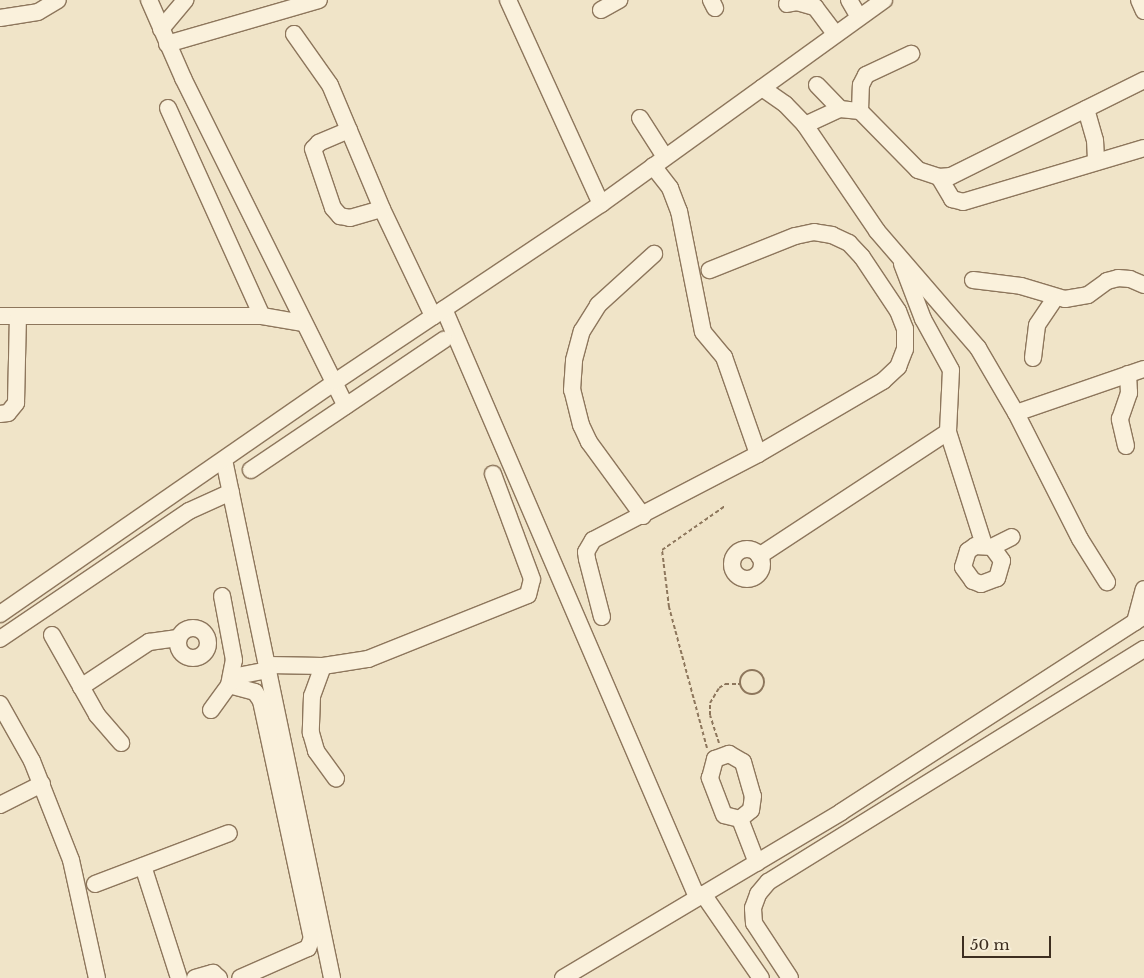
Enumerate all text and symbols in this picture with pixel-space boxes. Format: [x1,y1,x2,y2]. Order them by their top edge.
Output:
scale bar [964,926,1053,958]
text: 50 m [970,935,1010,954]

